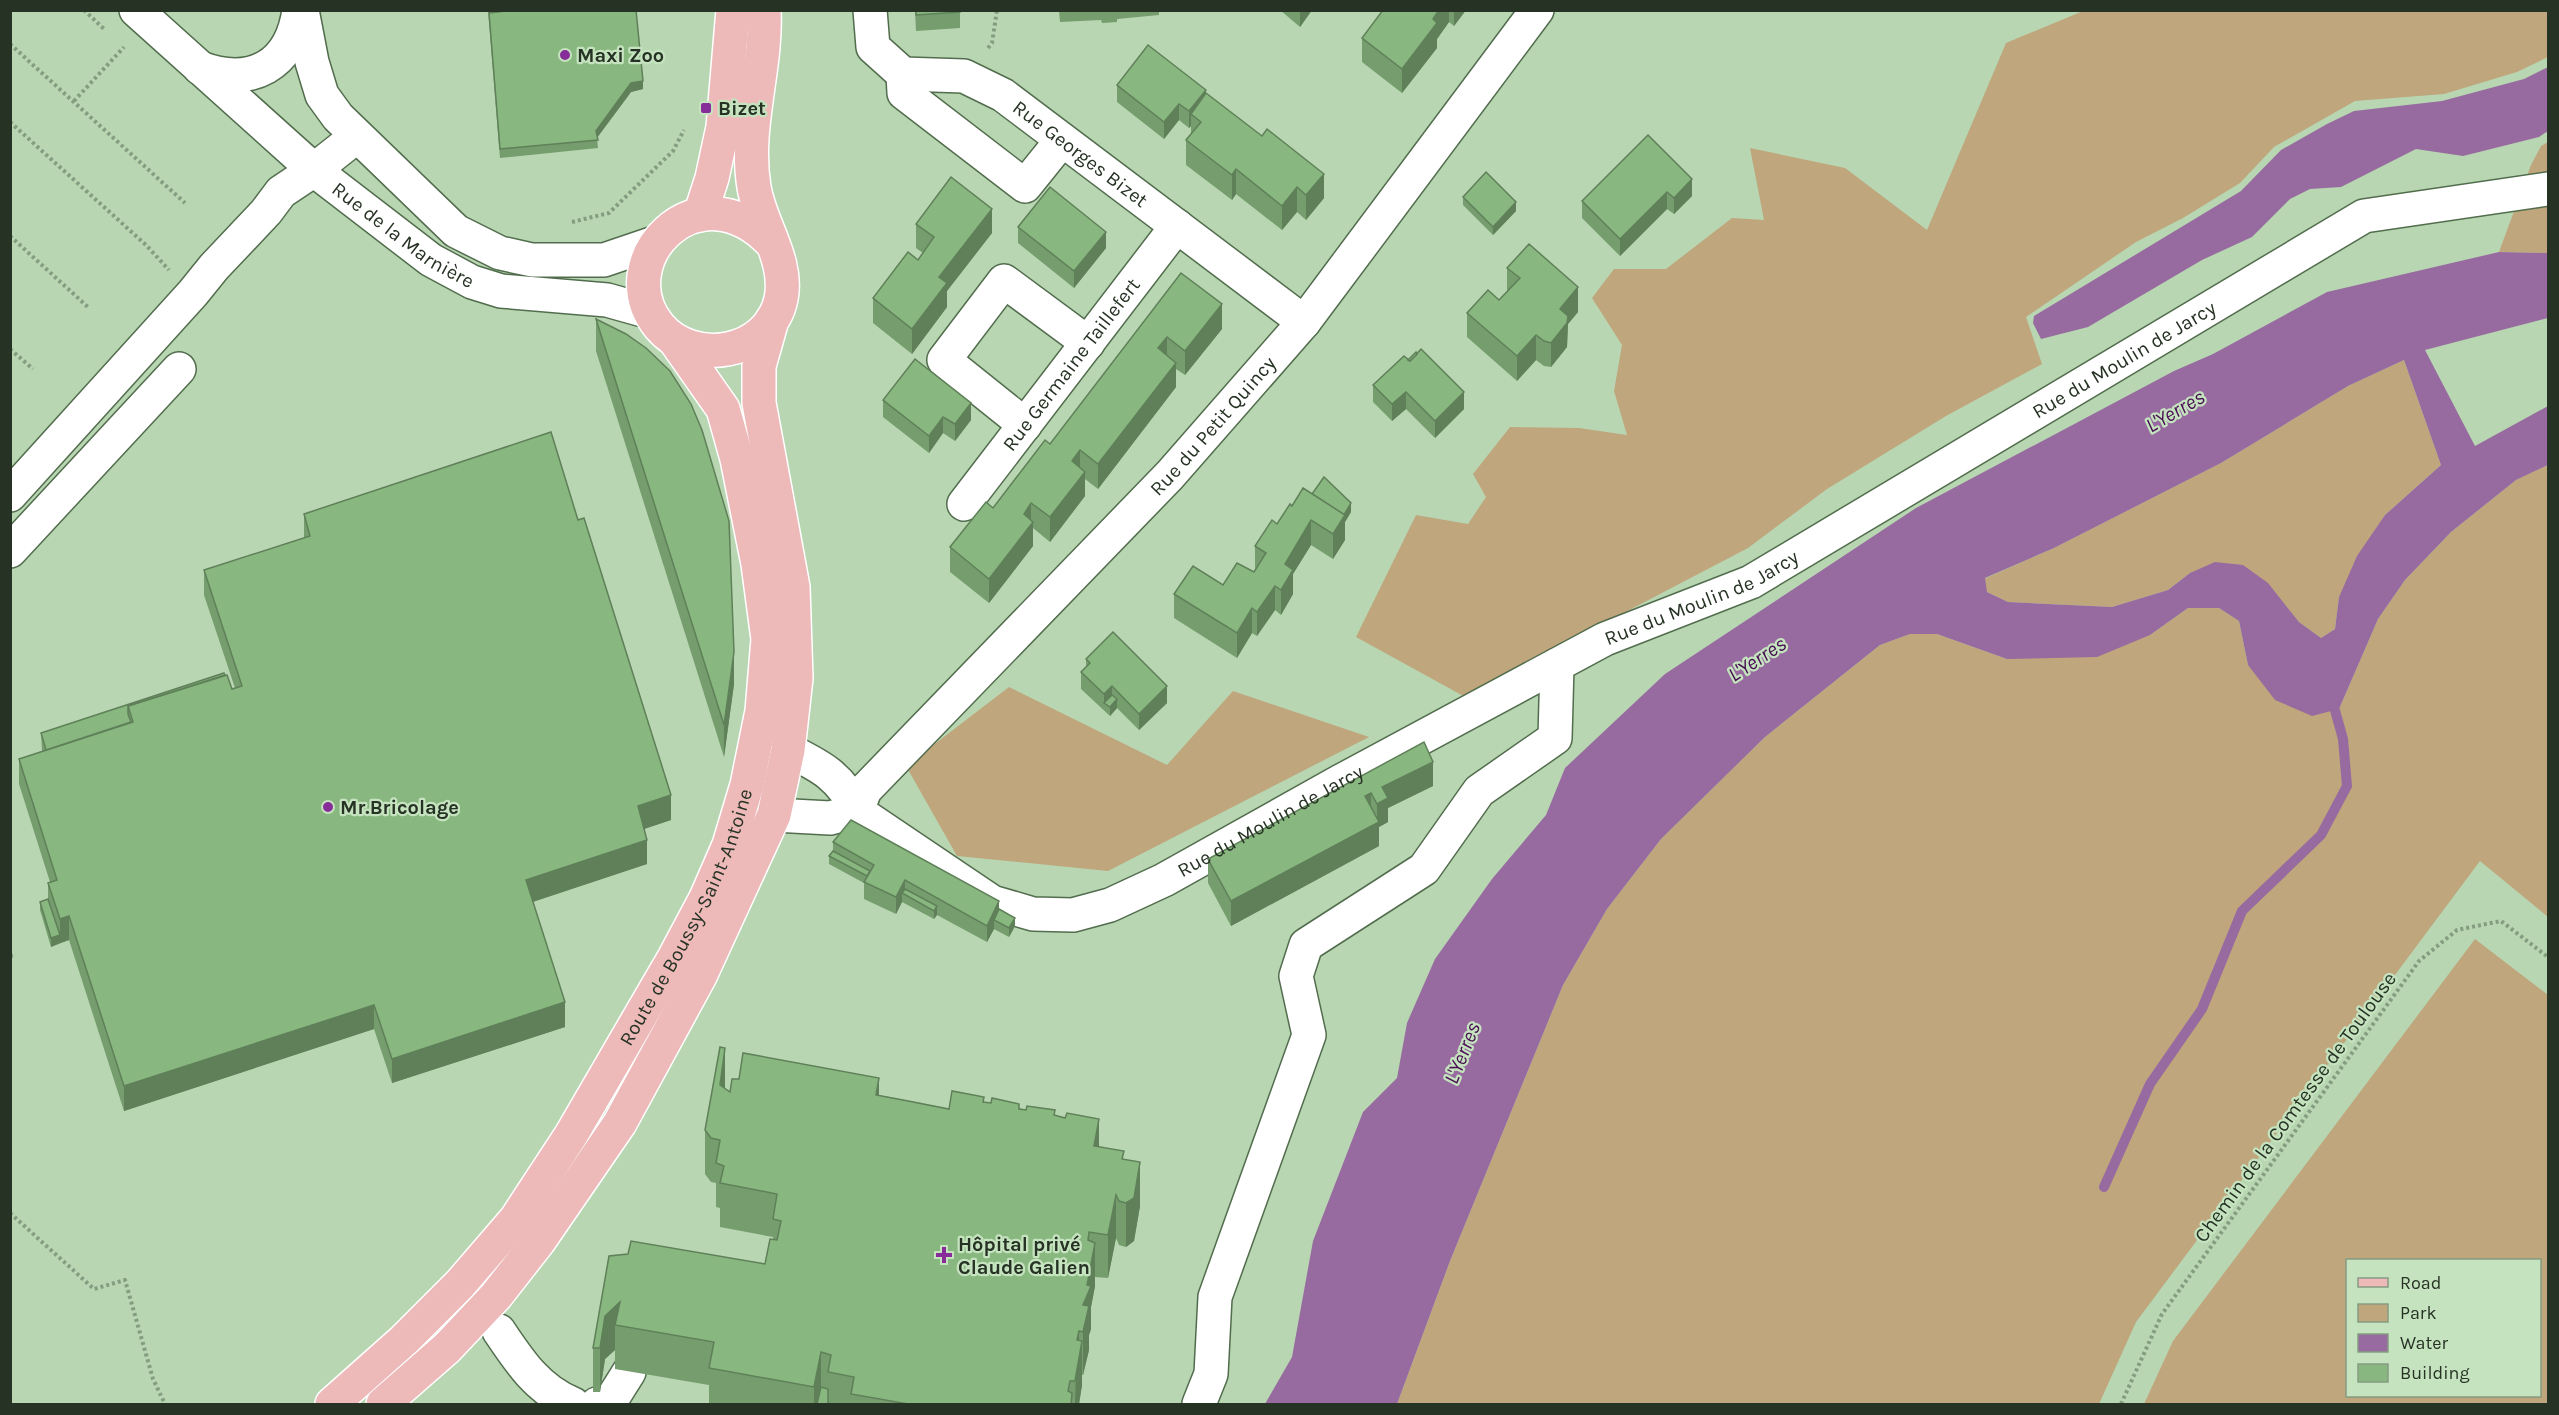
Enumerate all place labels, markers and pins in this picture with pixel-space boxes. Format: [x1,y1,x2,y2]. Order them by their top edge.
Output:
place label: Maxi Zoo [577,44,664,67]
marker: Maxi Zoo [558,48,572,62]
place label: Bizet [718,97,766,120]
marker: Bizet [699,101,713,115]
place label: Mr.Bricolage [340,796,459,819]
marker: Mr.Bricolage [321,800,335,814]
place label: Hôpital privé Claude Galien [958,1233,1090,1279]
marker: Hôpital privé Claude Galien [935,1246,953,1264]

